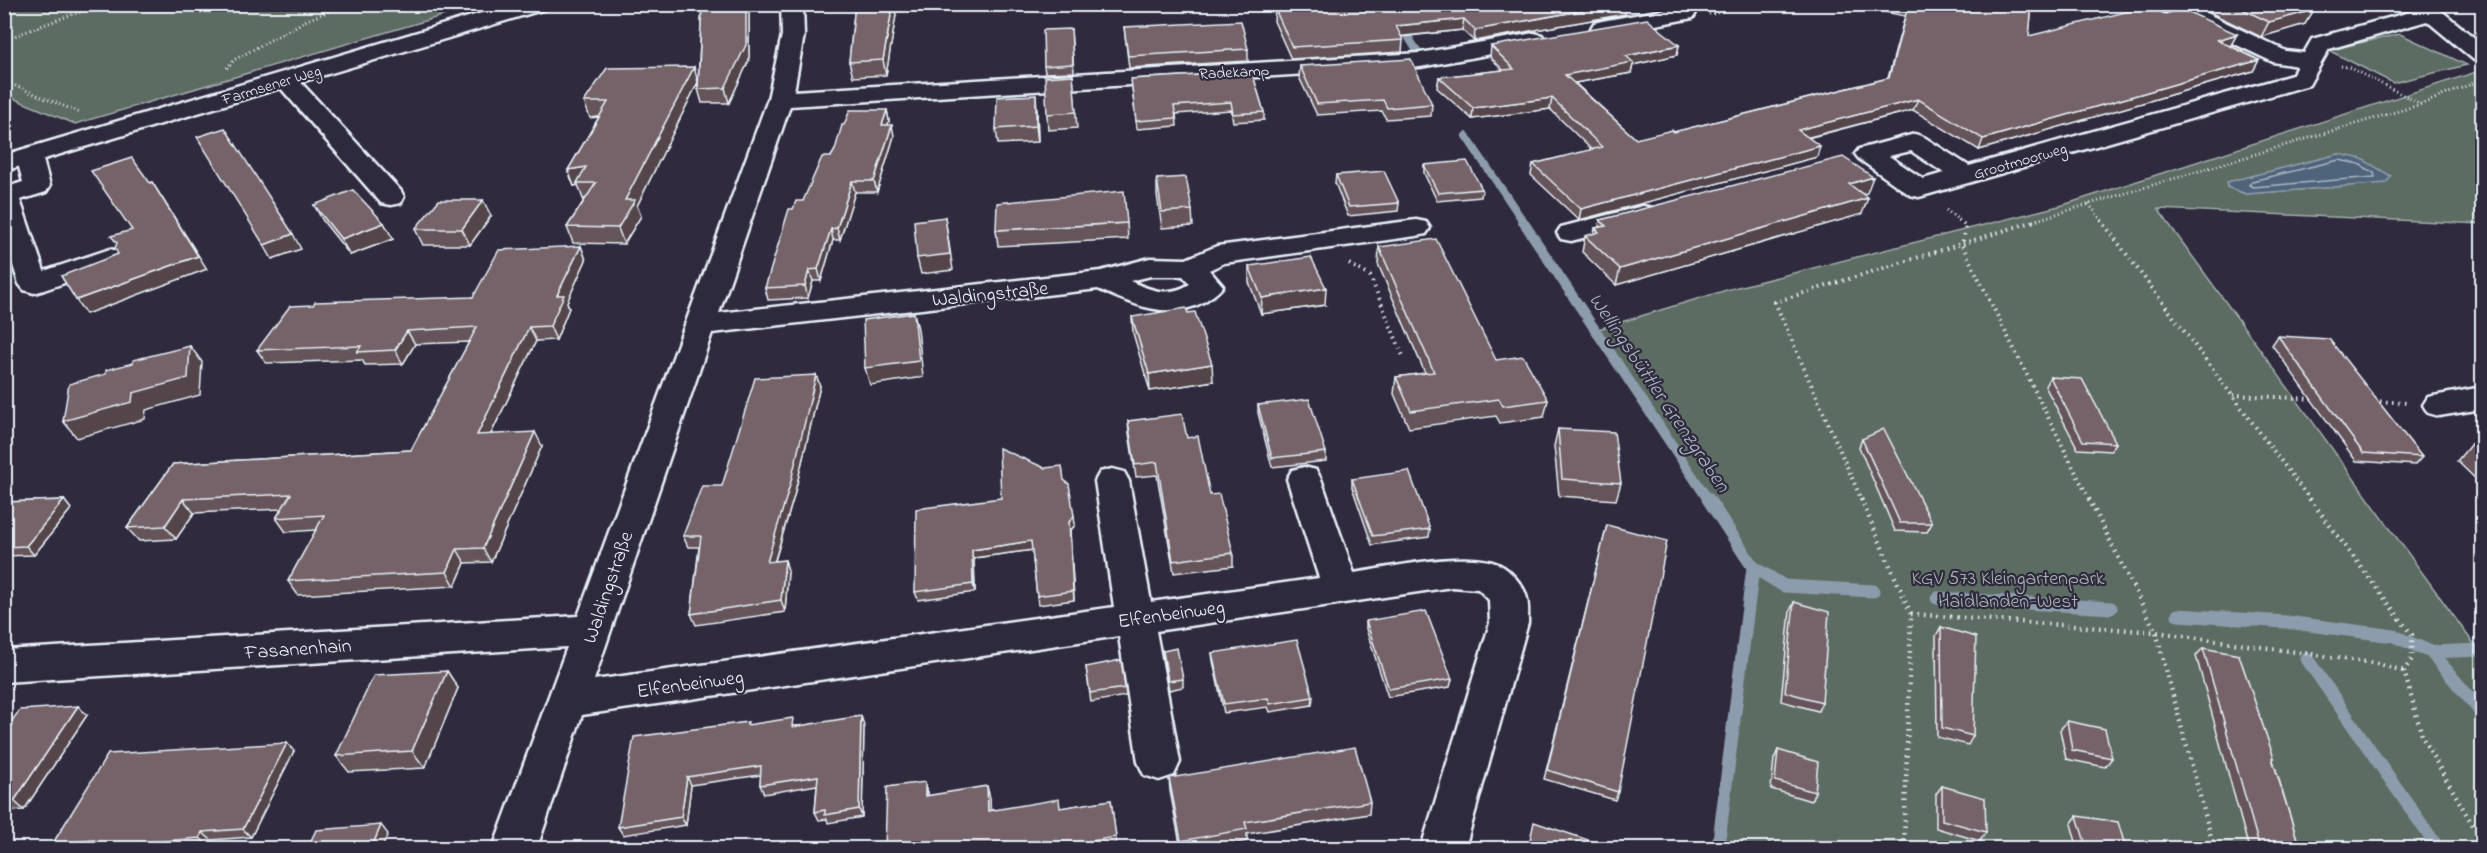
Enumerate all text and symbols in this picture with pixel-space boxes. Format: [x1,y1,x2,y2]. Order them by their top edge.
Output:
street label: Farmsener Weg [218,59,324,113]
street label: Radekamp [1198,59,1270,87]
street label: Grootmoorweg [1971,137,2070,187]
street label: Waldingstraße [931,275,1050,317]
water label: Wellingsbüttler Grenzgraben [1579,287,1737,500]
street label: Waldingstraße [577,528,643,648]
park label: KGV 573 Kleingartenpark Haidlanden-West [1911,565,2105,617]
street label: Elfenbeinweg [1116,594,1227,638]
street label: Fasanenhain [243,632,353,669]
street label: Elfenbeinweg [635,664,746,708]

